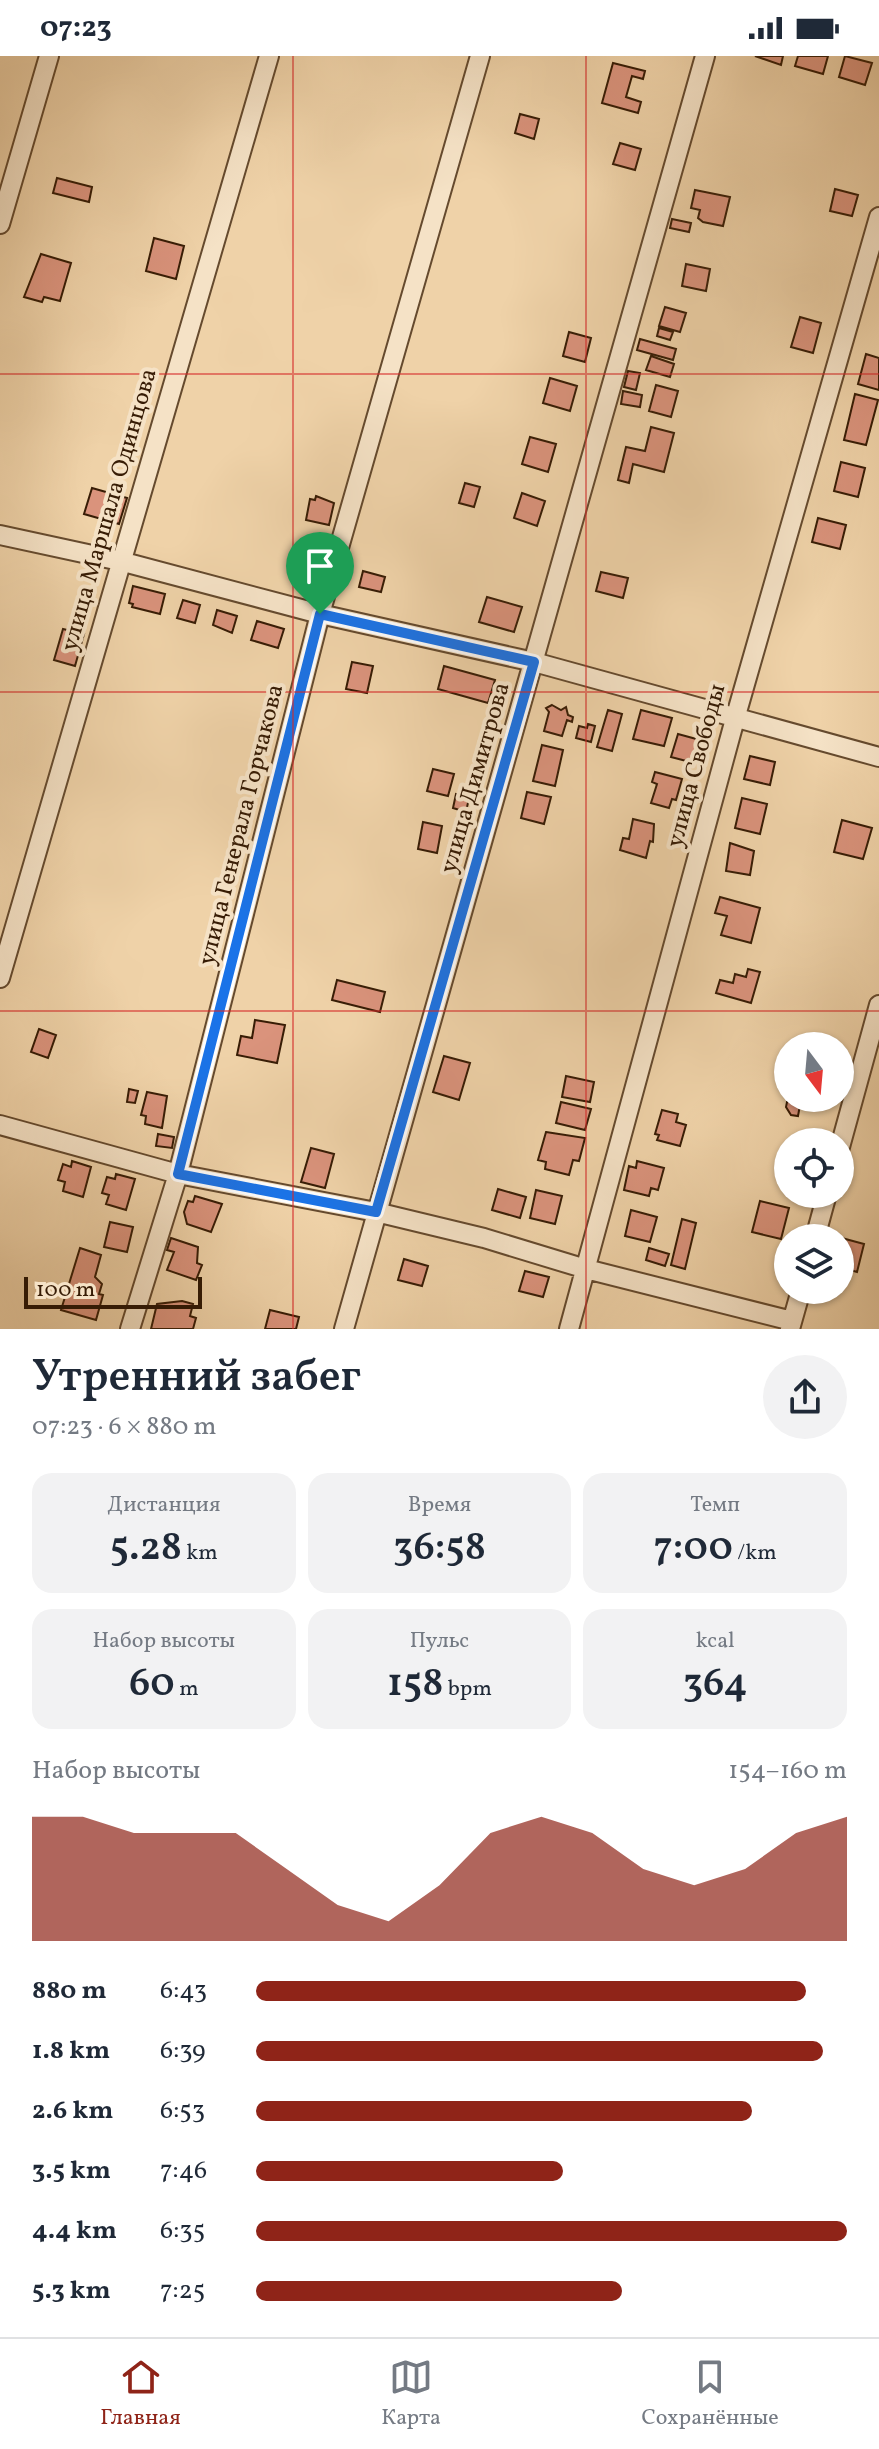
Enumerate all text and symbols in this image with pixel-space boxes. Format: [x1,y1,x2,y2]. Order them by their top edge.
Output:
text: 07:23 [40,7,112,49]
street label: улица Маршала Одинцова [53,365,167,655]
pin [286,532,354,614]
icon: arrive [298,544,342,588]
street label: улица Димитрова [432,679,520,877]
street label: улица Свободы [659,680,735,852]
street label: улица Генерала Горчакова [191,681,293,969]
north arrow [774,1032,854,1112]
map controls [774,1032,854,1304]
button: locate [774,1128,854,1208]
button: layers [774,1224,854,1304]
scale bar [24,1273,202,1309]
text: 100 m [36,1275,95,1306]
text: Утренний забег [32,1348,361,1409]
button: share [763,1355,847,1439]
text: 07:23 · 6 × 880 m [32,1409,217,1445]
text: Дистанция [107,1490,220,1521]
text: Время [408,1490,471,1521]
text: Темп [690,1490,740,1521]
text: 5.28 [110,1521,182,1577]
text: 36:58 [393,1521,486,1577]
text: 7:00 [654,1521,733,1577]
text: km [182,1538,218,1569]
text: /km [733,1538,777,1569]
text: Набор высоты [93,1626,235,1657]
text: Пульс [410,1626,469,1657]
text: kcal [696,1626,735,1657]
text: 60 [129,1657,175,1713]
text: 158 [387,1657,443,1713]
text: 364 [683,1657,748,1713]
text: m [175,1674,199,1705]
text: bpm [443,1674,492,1705]
text: Набор высоты [32,1753,200,1789]
text: 154–160 m [728,1753,847,1789]
text: 880 m [32,1973,107,2009]
text: 6:43 [160,1973,207,2009]
text: 1.8 km [32,2033,110,2069]
text: 6:39 [160,2033,206,2069]
text: 2.6 km [32,2093,113,2129]
text: 6:53 [160,2093,205,2129]
text: 3.5 km [32,2153,111,2189]
text: 7:46 [160,2153,207,2189]
text: 4.4 km [32,2213,117,2249]
text: 6:35 [160,2213,205,2249]
text: 5.3 km [32,2273,111,2309]
text: 7:25 [160,2273,205,2309]
tab: Главная [100,2355,181,2434]
tab: Карта [381,2355,441,2434]
tab: Сохранённые [641,2355,779,2434]

